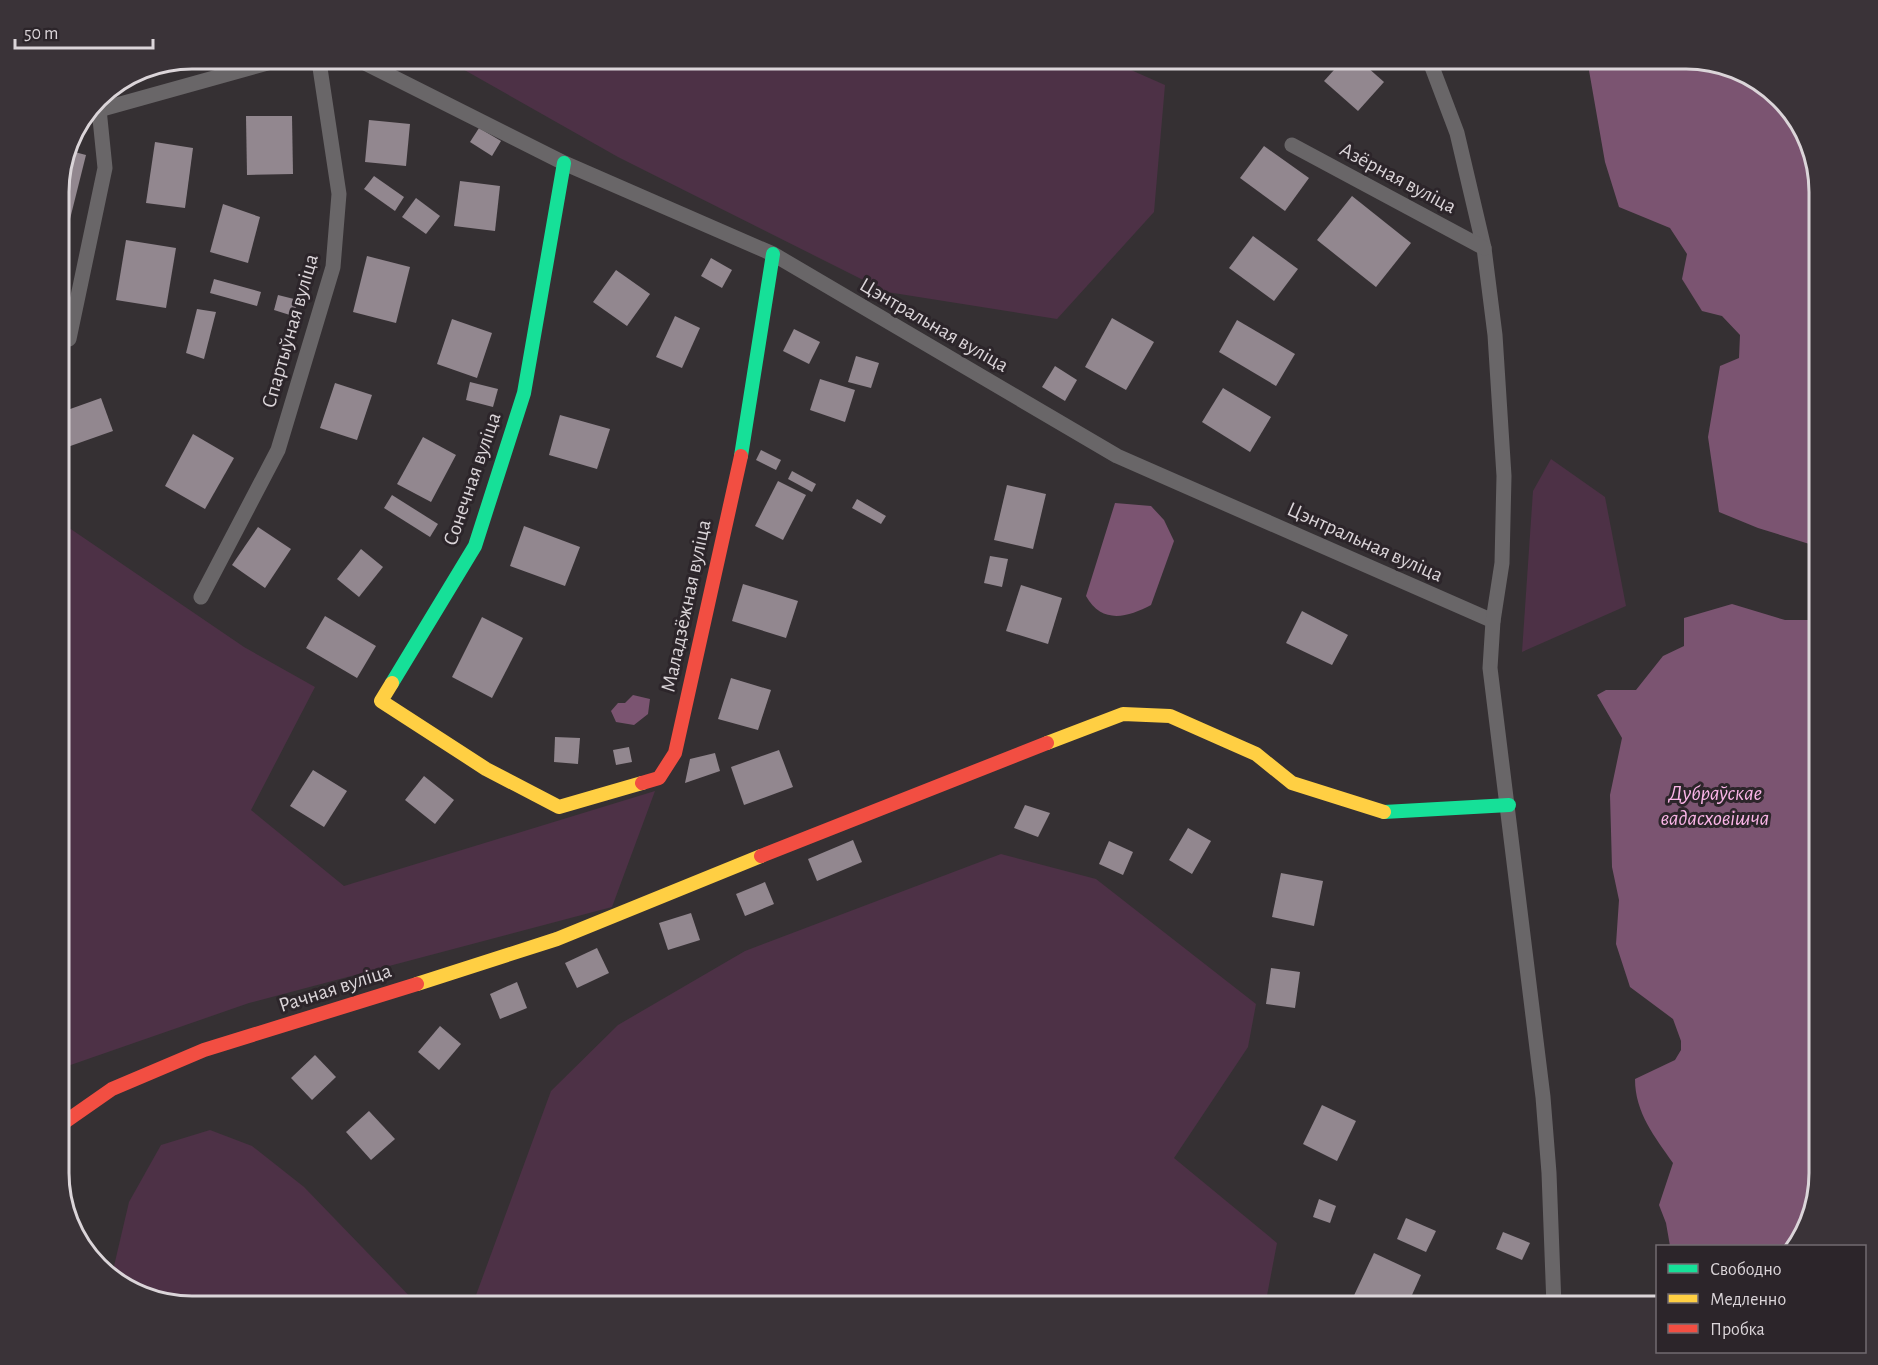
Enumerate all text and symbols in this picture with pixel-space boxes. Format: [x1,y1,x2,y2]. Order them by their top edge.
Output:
scale bar [15,12,153,50]
text: 50 m [24,25,58,43]
street label: Азёрная вуліца [1336,139,1460,218]
street label: Спартыўная вуліца [258,251,322,410]
street label: Цэнтральная вуліца [856,274,1012,376]
street label: Сонечная вуліца [439,409,505,548]
street label: Цэнтральная вуліца [1284,498,1446,586]
street label: Маладзёжная вуліца [657,517,715,694]
water label: Дубраўскае вадасховішча [1661,782,1769,829]
street label: Рачная вуліца [276,960,394,1016]
legend [1656,1245,1866,1353]
text: Свободно [1710,1260,1782,1279]
text: Медленно [1710,1291,1786,1309]
text: Пробка [1710,1320,1765,1339]

